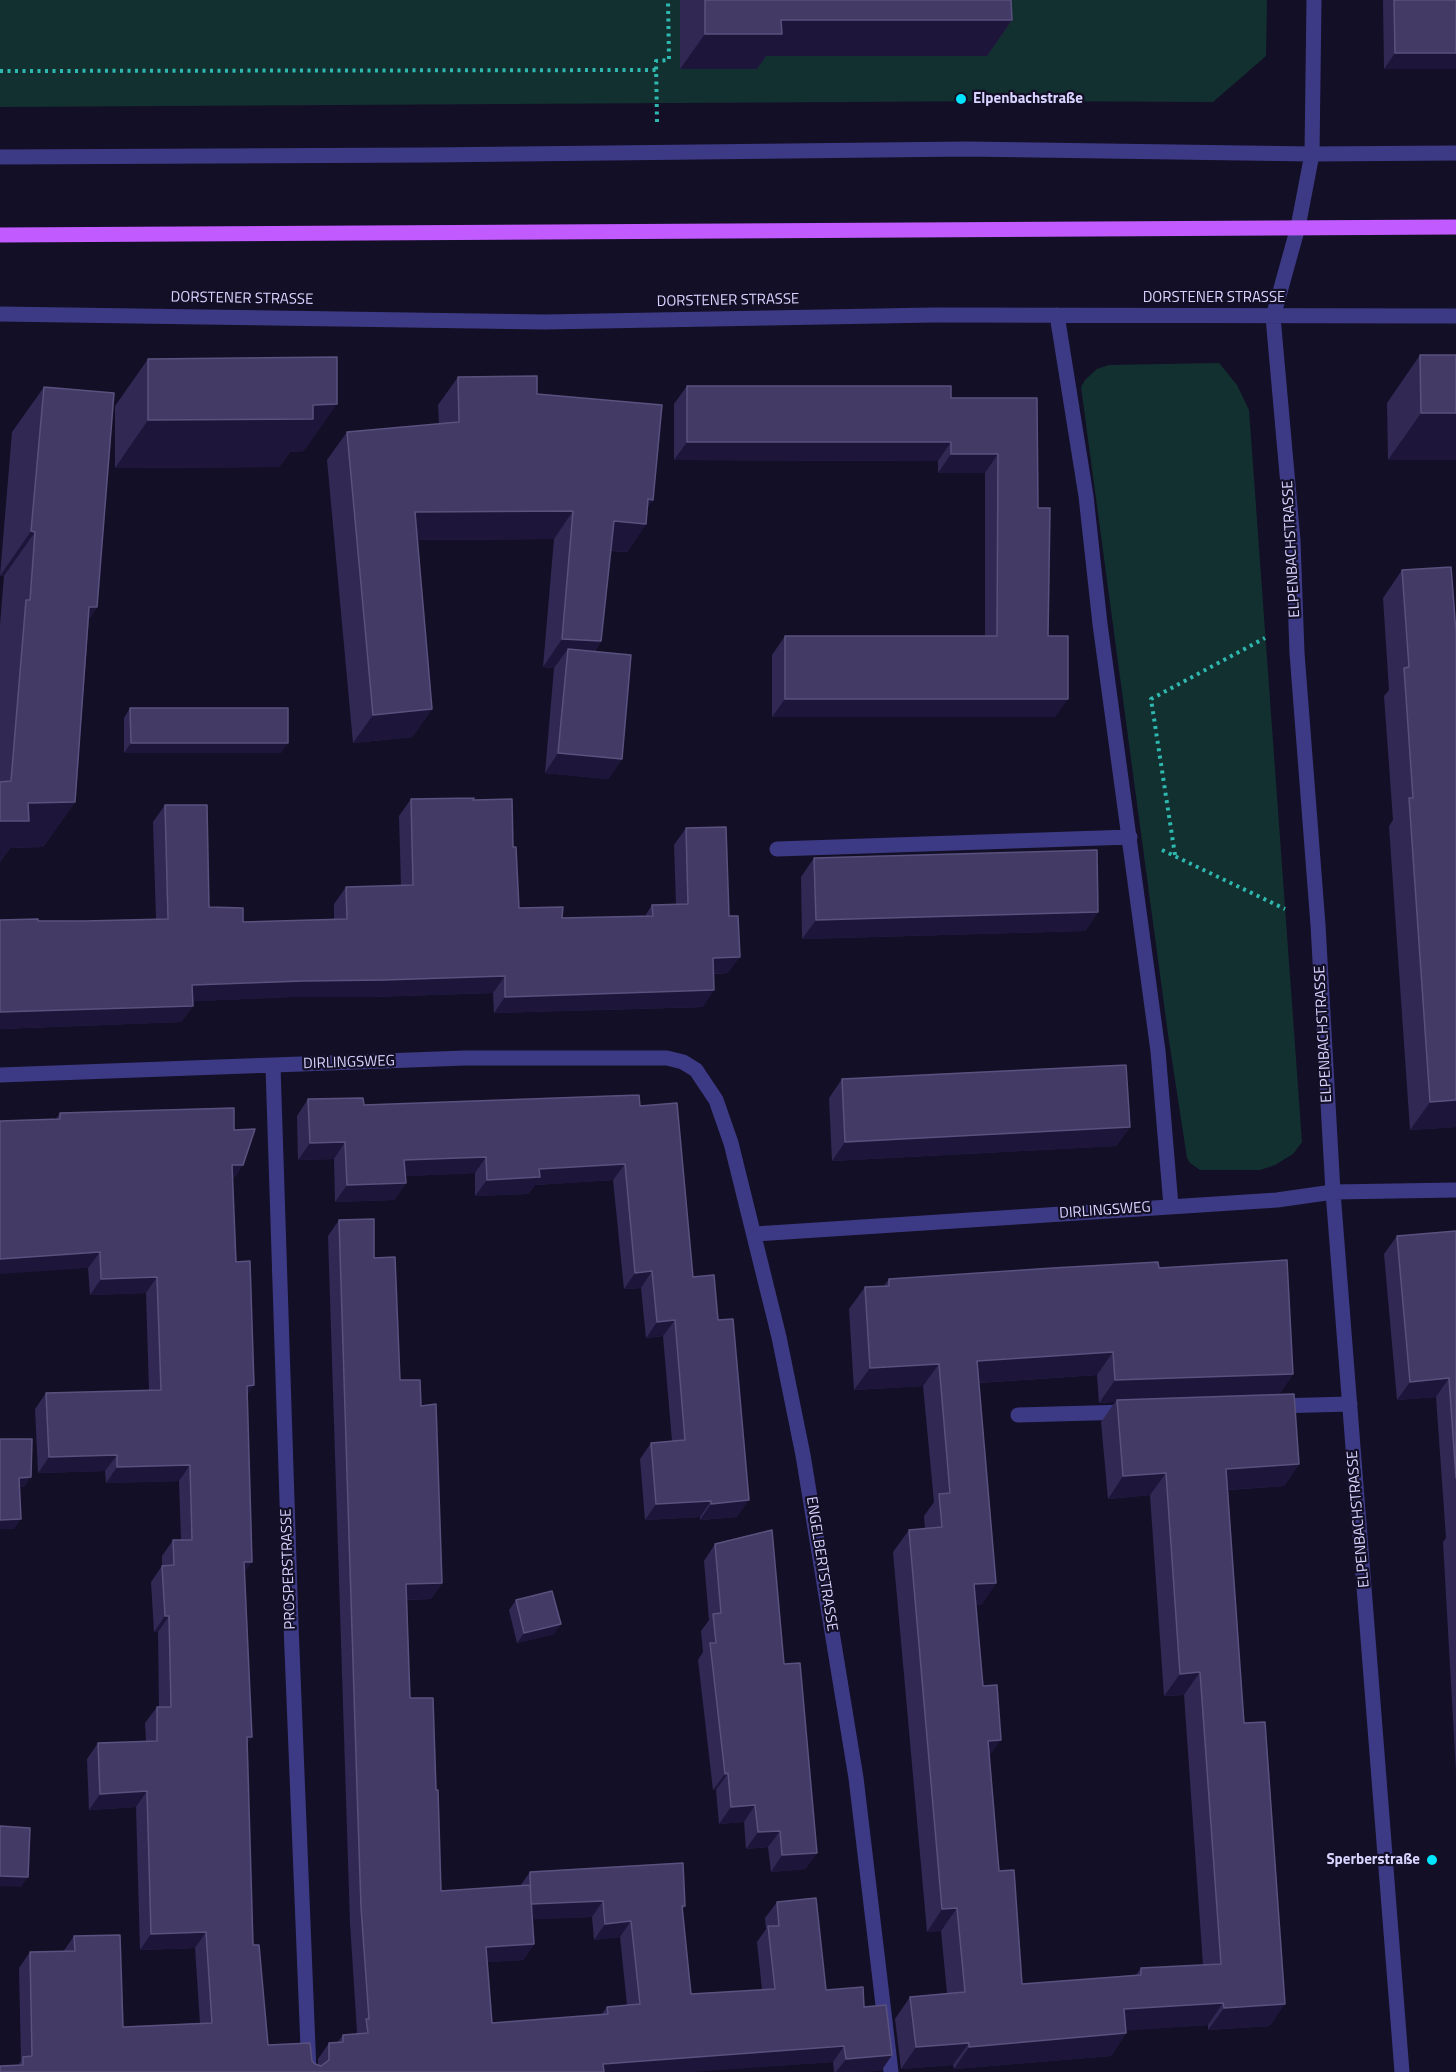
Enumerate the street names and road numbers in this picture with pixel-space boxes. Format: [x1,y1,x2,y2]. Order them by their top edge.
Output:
street label: DORSTENER STRASSE [171,289,313,309]
street label: DORSTENER STRASSE [1143,289,1285,307]
street label: DORSTENER STRASSE [657,291,799,311]
street label: ELPENBACHSTRASSE [1279,480,1305,618]
street label: ELPENBACHSTRASSE [1311,965,1337,1103]
street label: DIRLINGSWEG [303,1052,395,1074]
street label: DIRLINGSWEG [1059,1199,1151,1223]
street label: ELPENBACHSTRASSE [1344,1450,1374,1588]
street label: ENGELBERTSTRASSE [801,1495,841,1633]
street label: PROSPERSTRASSE [278,1508,300,1630]

